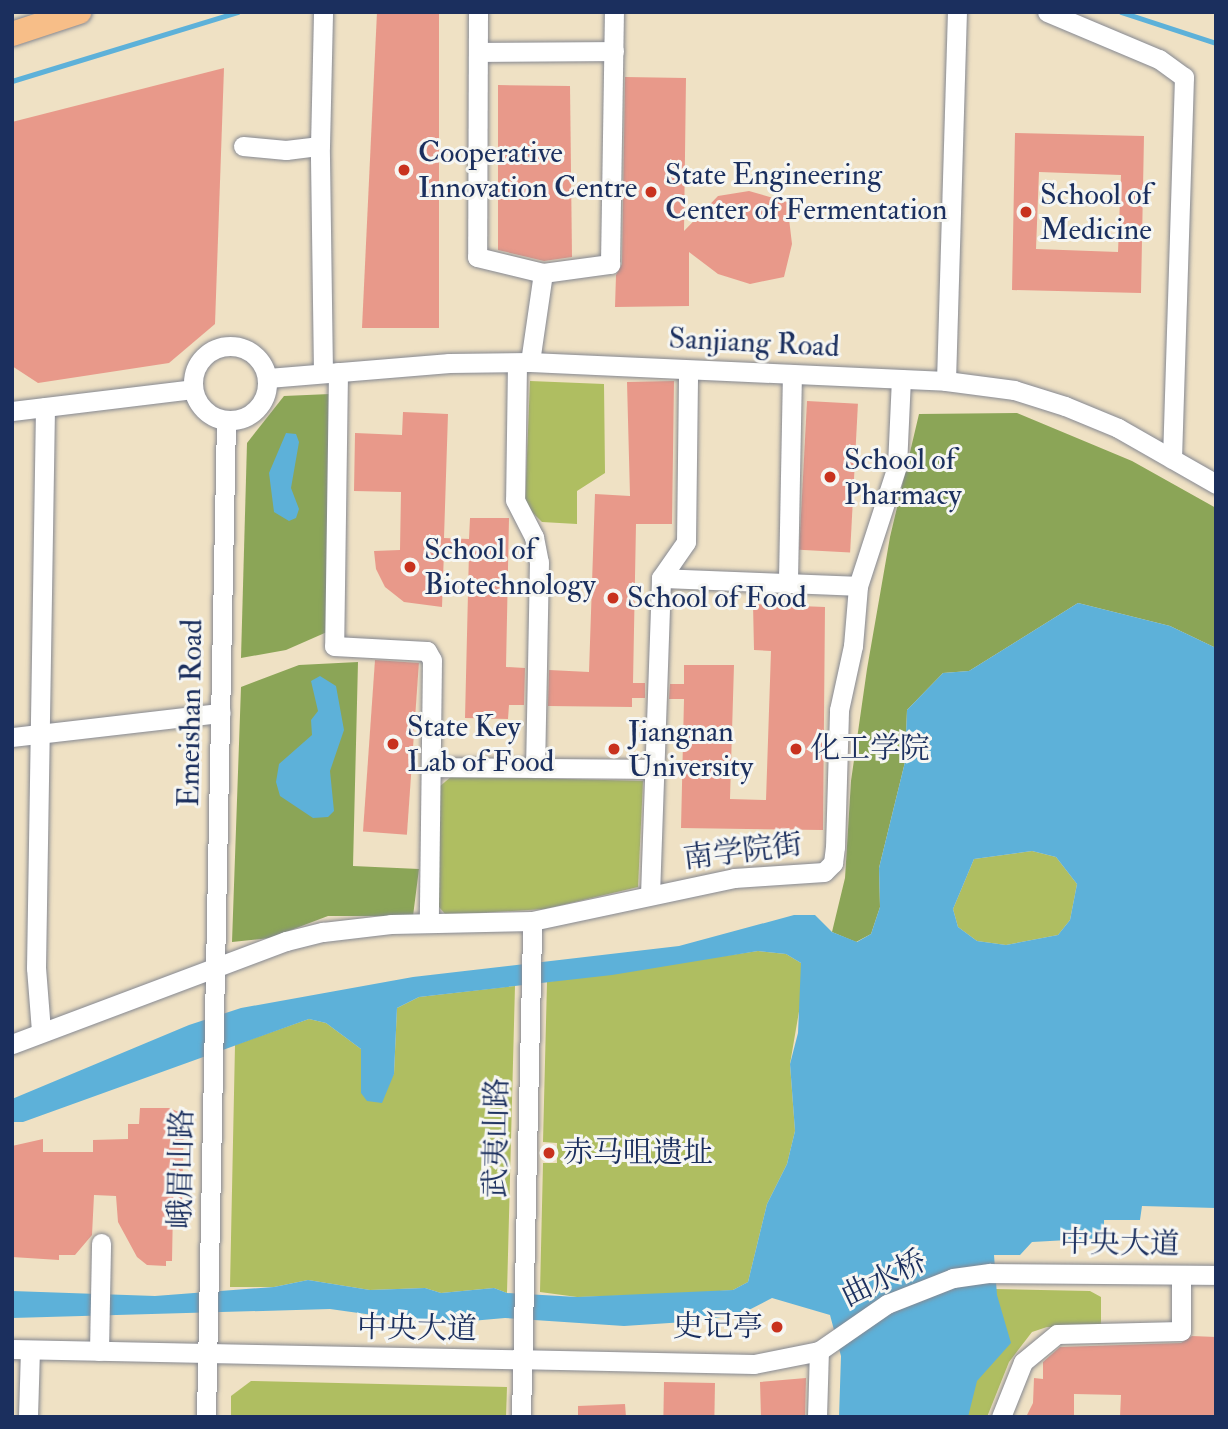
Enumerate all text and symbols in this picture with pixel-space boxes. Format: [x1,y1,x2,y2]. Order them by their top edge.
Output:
place label: Cooperative Innovation Centre [418,135,637,206]
place label: State Engineering Center of Fermentation [665,157,947,228]
marker: Cooperative Innovation Centre [396,162,412,178]
place label: School of Medicine [1040,177,1152,247]
marker: State Engineering Center of Fermentation [643,184,659,200]
marker: School of Medicine [1018,204,1034,220]
street label: Sanjiang Road [668,321,840,365]
place label: School of Pharmacy [844,442,962,512]
marker: School of Pharmacy [822,469,838,485]
place label: School of Biotechnology [424,532,596,602]
marker: School of Biotechnology [402,559,418,575]
place label: School of Food [627,580,806,616]
marker: School of Food [605,590,621,606]
street label: Emeishan Road [171,619,211,807]
place label: State Key Lab of Food [407,709,554,780]
place label: Jiangnan University [628,714,753,784]
place label: 化工学院 [810,731,930,767]
marker: State Key Lab of Food [385,736,401,752]
marker: Jiangnan University [606,741,622,757]
marker: 化工学院 [788,741,804,757]
street label: 南学院街 [681,827,805,877]
street label: 武夷山路 [478,1078,516,1198]
street label: 峨眉山路 [163,1109,201,1229]
place label: 赤马咀遗址 [563,1135,713,1171]
marker: 赤马咀遗址 [541,1145,557,1161]
street label: 中央大道 [1060,1225,1180,1263]
street label: 曲水桥 [836,1243,932,1315]
place label: 史记亭 [673,1309,763,1345]
street label: 中央大道 [357,1310,477,1348]
marker: 史记亭 [769,1319,785,1335]

